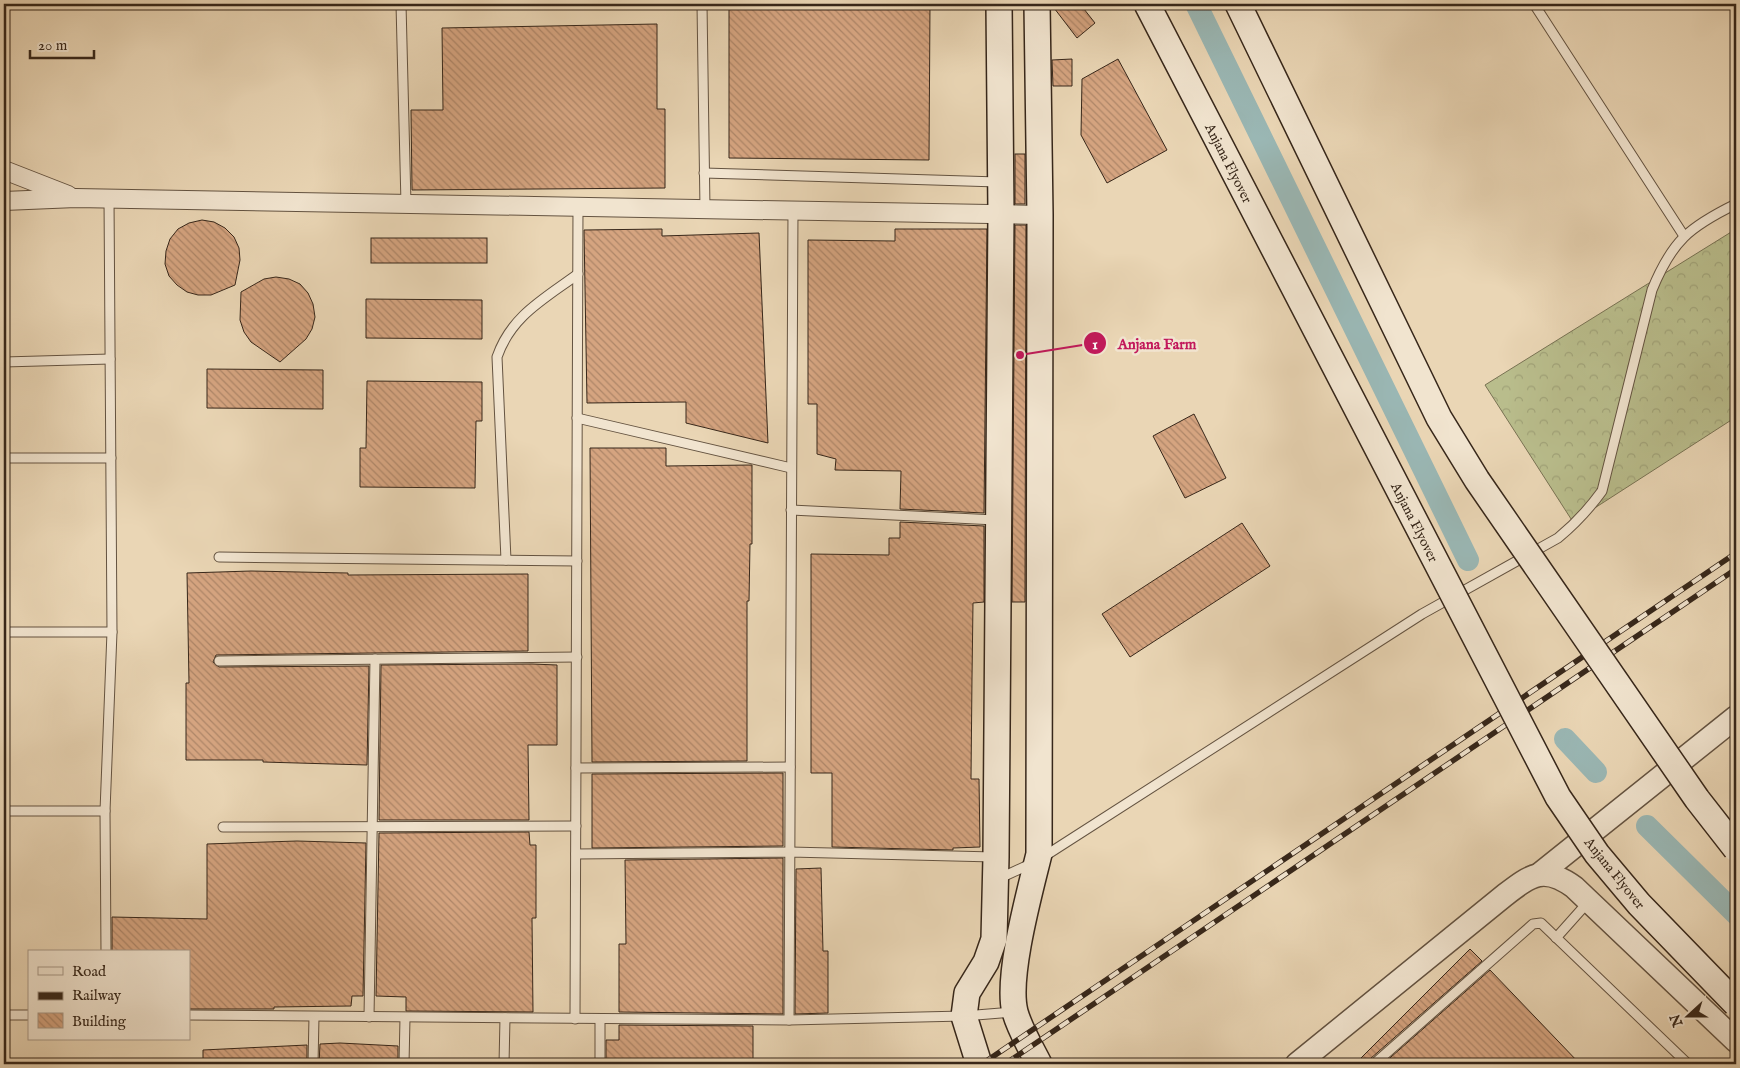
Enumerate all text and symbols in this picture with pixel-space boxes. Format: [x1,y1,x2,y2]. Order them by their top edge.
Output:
scale bar [30,28,94,60]
text: 20 m [38,36,68,55]
street label: Anjana Flyover [1200,120,1256,206]
callout: Anjana Farm [1082,328,1206,358]
text: 1 [1092,335,1098,354]
text: Anjana Farm [1117,335,1197,354]
street label: Anjana Flyover [1386,479,1442,565]
street label: Anjana Flyover [1579,833,1649,913]
legend [28,950,190,1040]
text: Road [72,962,107,981]
text: Railway [72,986,122,1005]
north arrow [1662,990,1712,1040]
text: N [1666,1011,1688,1030]
text: Building [72,1012,127,1031]

